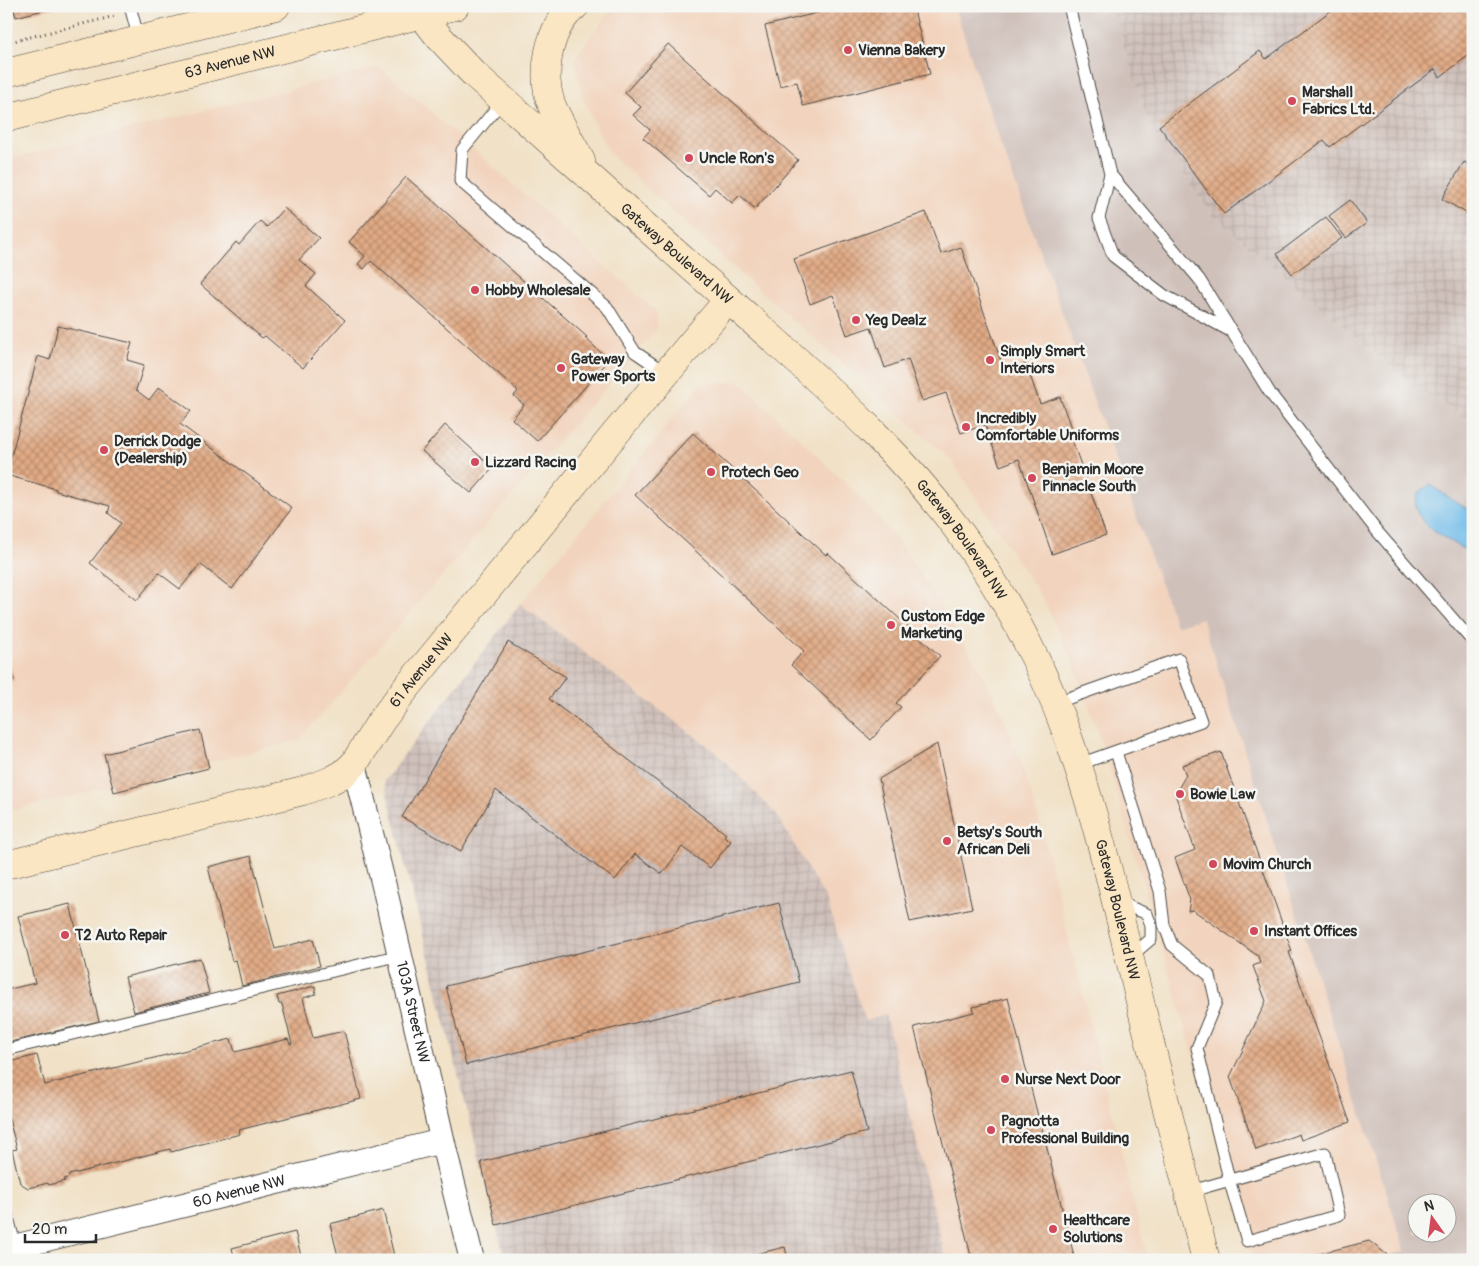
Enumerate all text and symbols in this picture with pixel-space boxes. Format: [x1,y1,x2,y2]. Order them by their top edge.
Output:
place label: Vienna Bakery [858,41,945,60]
street label: 63 Avenue NW [183,42,278,83]
marker: Vienna Bakery [842,44,854,56]
place label: Marshall Fabrics Ltd. [1302,83,1375,119]
marker: Marshall Fabrics Ltd. [1286,95,1298,107]
place label: Uncle Ron's [699,149,774,168]
marker: Uncle Ron's [683,152,695,164]
street label: Gateway Boulevard NW [616,199,737,309]
place label: Hobby Wholesale [485,281,591,300]
marker: Hobby Wholesale [469,284,481,296]
place label: Yeg Dealz [865,311,927,330]
marker: Yeg Dealz [850,314,862,326]
place label: Simply Smart Interiors [1000,342,1086,378]
place label: Gateway Power Sports [571,350,656,386]
marker: Simply Smart Interiors [984,354,996,366]
marker: Gateway Power Sports [555,362,567,374]
place label: Incredibly Comfortable Uniforms [976,409,1119,445]
marker: Incredibly Comfortable Uniforms [960,421,972,433]
place label: Derrick Dodge (Dealership) [114,432,202,468]
marker: Derrick Dodge (Dealership) [98,444,110,456]
place label: Lizzard Racing [485,453,577,472]
marker: Lizzard Racing [469,456,481,468]
place label: Benjamin Moore Pinnacle South [1042,460,1144,496]
place label: Protech Geo [721,463,799,482]
marker: Protech Geo [705,466,717,478]
marker: Benjamin Moore Pinnacle South [1026,472,1038,484]
street label: Gateway Boulevard NW [912,476,1011,604]
place label: Custom Edge Marketing [901,607,985,643]
marker: Custom Edge Marketing [885,619,897,631]
street label: 61 Avenue NW [386,629,457,711]
place label: Bowie Law [1190,785,1256,804]
marker: Bowie Law [1174,788,1186,800]
place label: Betsy's South African Deli [957,823,1042,859]
marker: Betsy's South African Deli [941,835,953,847]
street label: Gateway Boulevard NW [1090,837,1144,982]
place label: Movim Church [1223,855,1311,874]
marker: Movim Church [1207,858,1219,870]
place label: Instant Offices [1264,922,1357,941]
marker: Instant Offices [1248,925,1260,937]
place label: T2 Auto Repair [74,926,168,945]
marker: T2 Auto Repair [59,929,71,941]
street label: 103A Street NW [392,959,433,1065]
place label: Nurse Next Door [1015,1070,1121,1089]
marker: Nurse Next Door [999,1073,1011,1085]
place label: Pagnotta Professional Building [1001,1112,1130,1148]
marker: Pagnotta Professional Building [985,1124,997,1136]
street label: 60 Avenue NW [191,1171,287,1212]
north arrow [1406,1194,1456,1244]
text: N [1422,1196,1436,1215]
scale bar [25,1211,96,1243]
place label: Healthcare Solutions [1063,1211,1131,1247]
text: 20 m [32,1220,67,1239]
marker: Healthcare Solutions [1047,1223,1059,1235]

